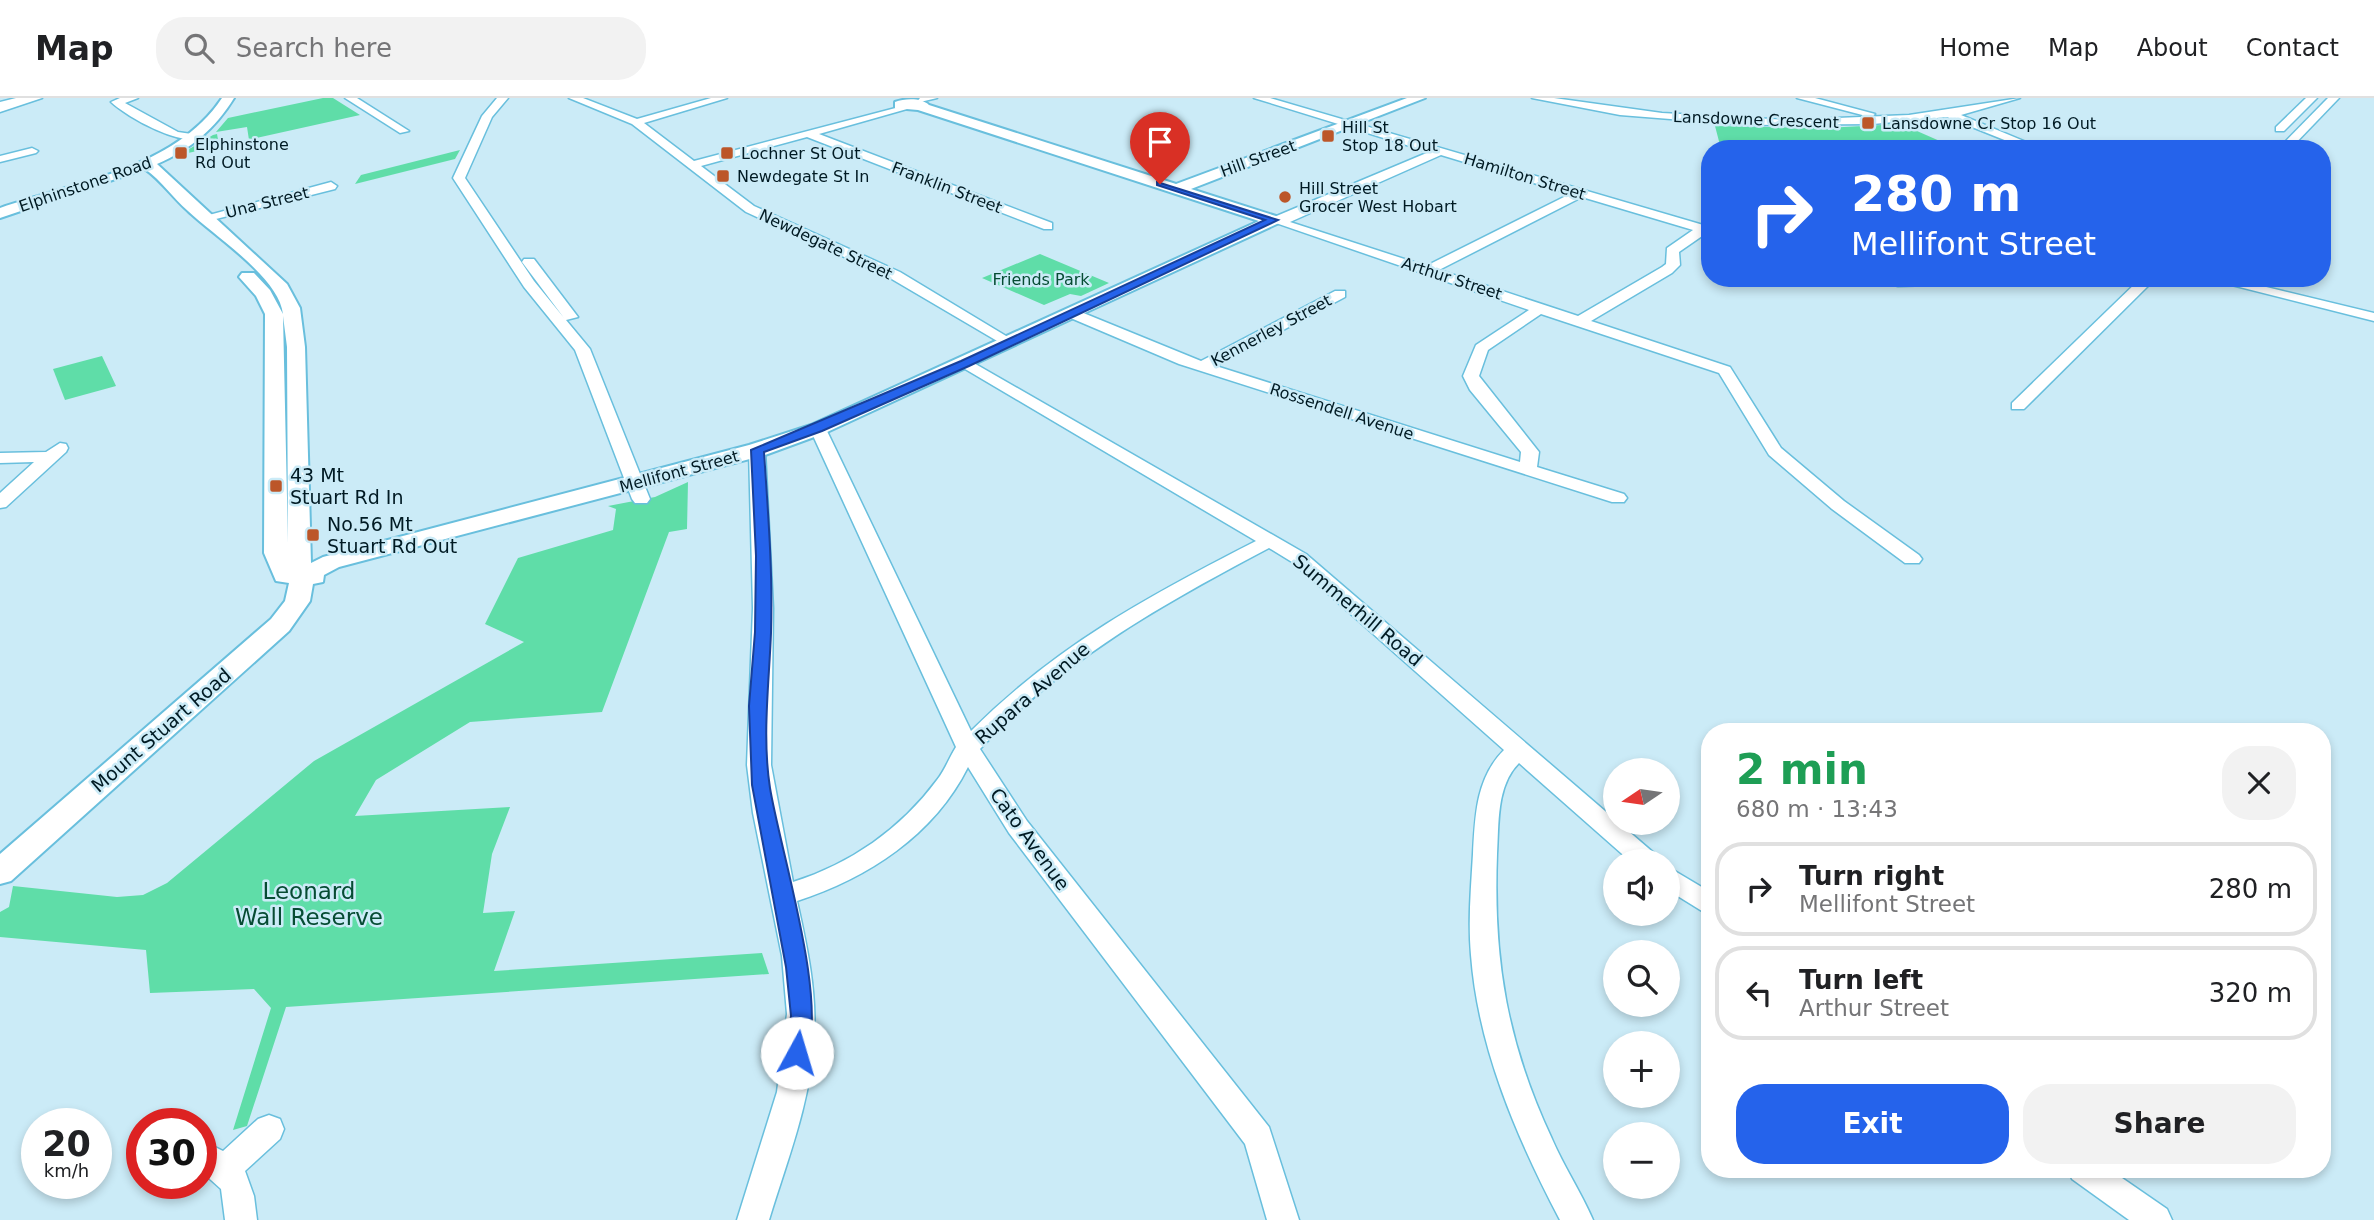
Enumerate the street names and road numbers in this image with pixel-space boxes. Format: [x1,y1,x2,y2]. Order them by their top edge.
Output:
street label: Lansdowne Crescent [1673,107,1839,132]
street label: Hill Street [1218,136,1299,181]
street label: Hamilton Street [1462,149,1588,204]
street label: Elphinstone Road [16,153,154,216]
street label: Franklin Street [889,158,1005,217]
street label: Una Street [223,183,311,222]
street label: Newdegate Street [756,205,895,284]
street label: Arthur Street [1399,253,1504,304]
street label: Kennerley Street [1208,291,1335,370]
street label: Rossendell Avenue [1267,379,1416,444]
street label: Mellifont Street [617,446,741,497]
street label: Summerhill Road [1289,550,1427,670]
street label: Rupara Avenue [970,637,1094,749]
street label: Mount Stuart Road [87,663,235,797]
street label: Cato Avenue [986,784,1074,894]

